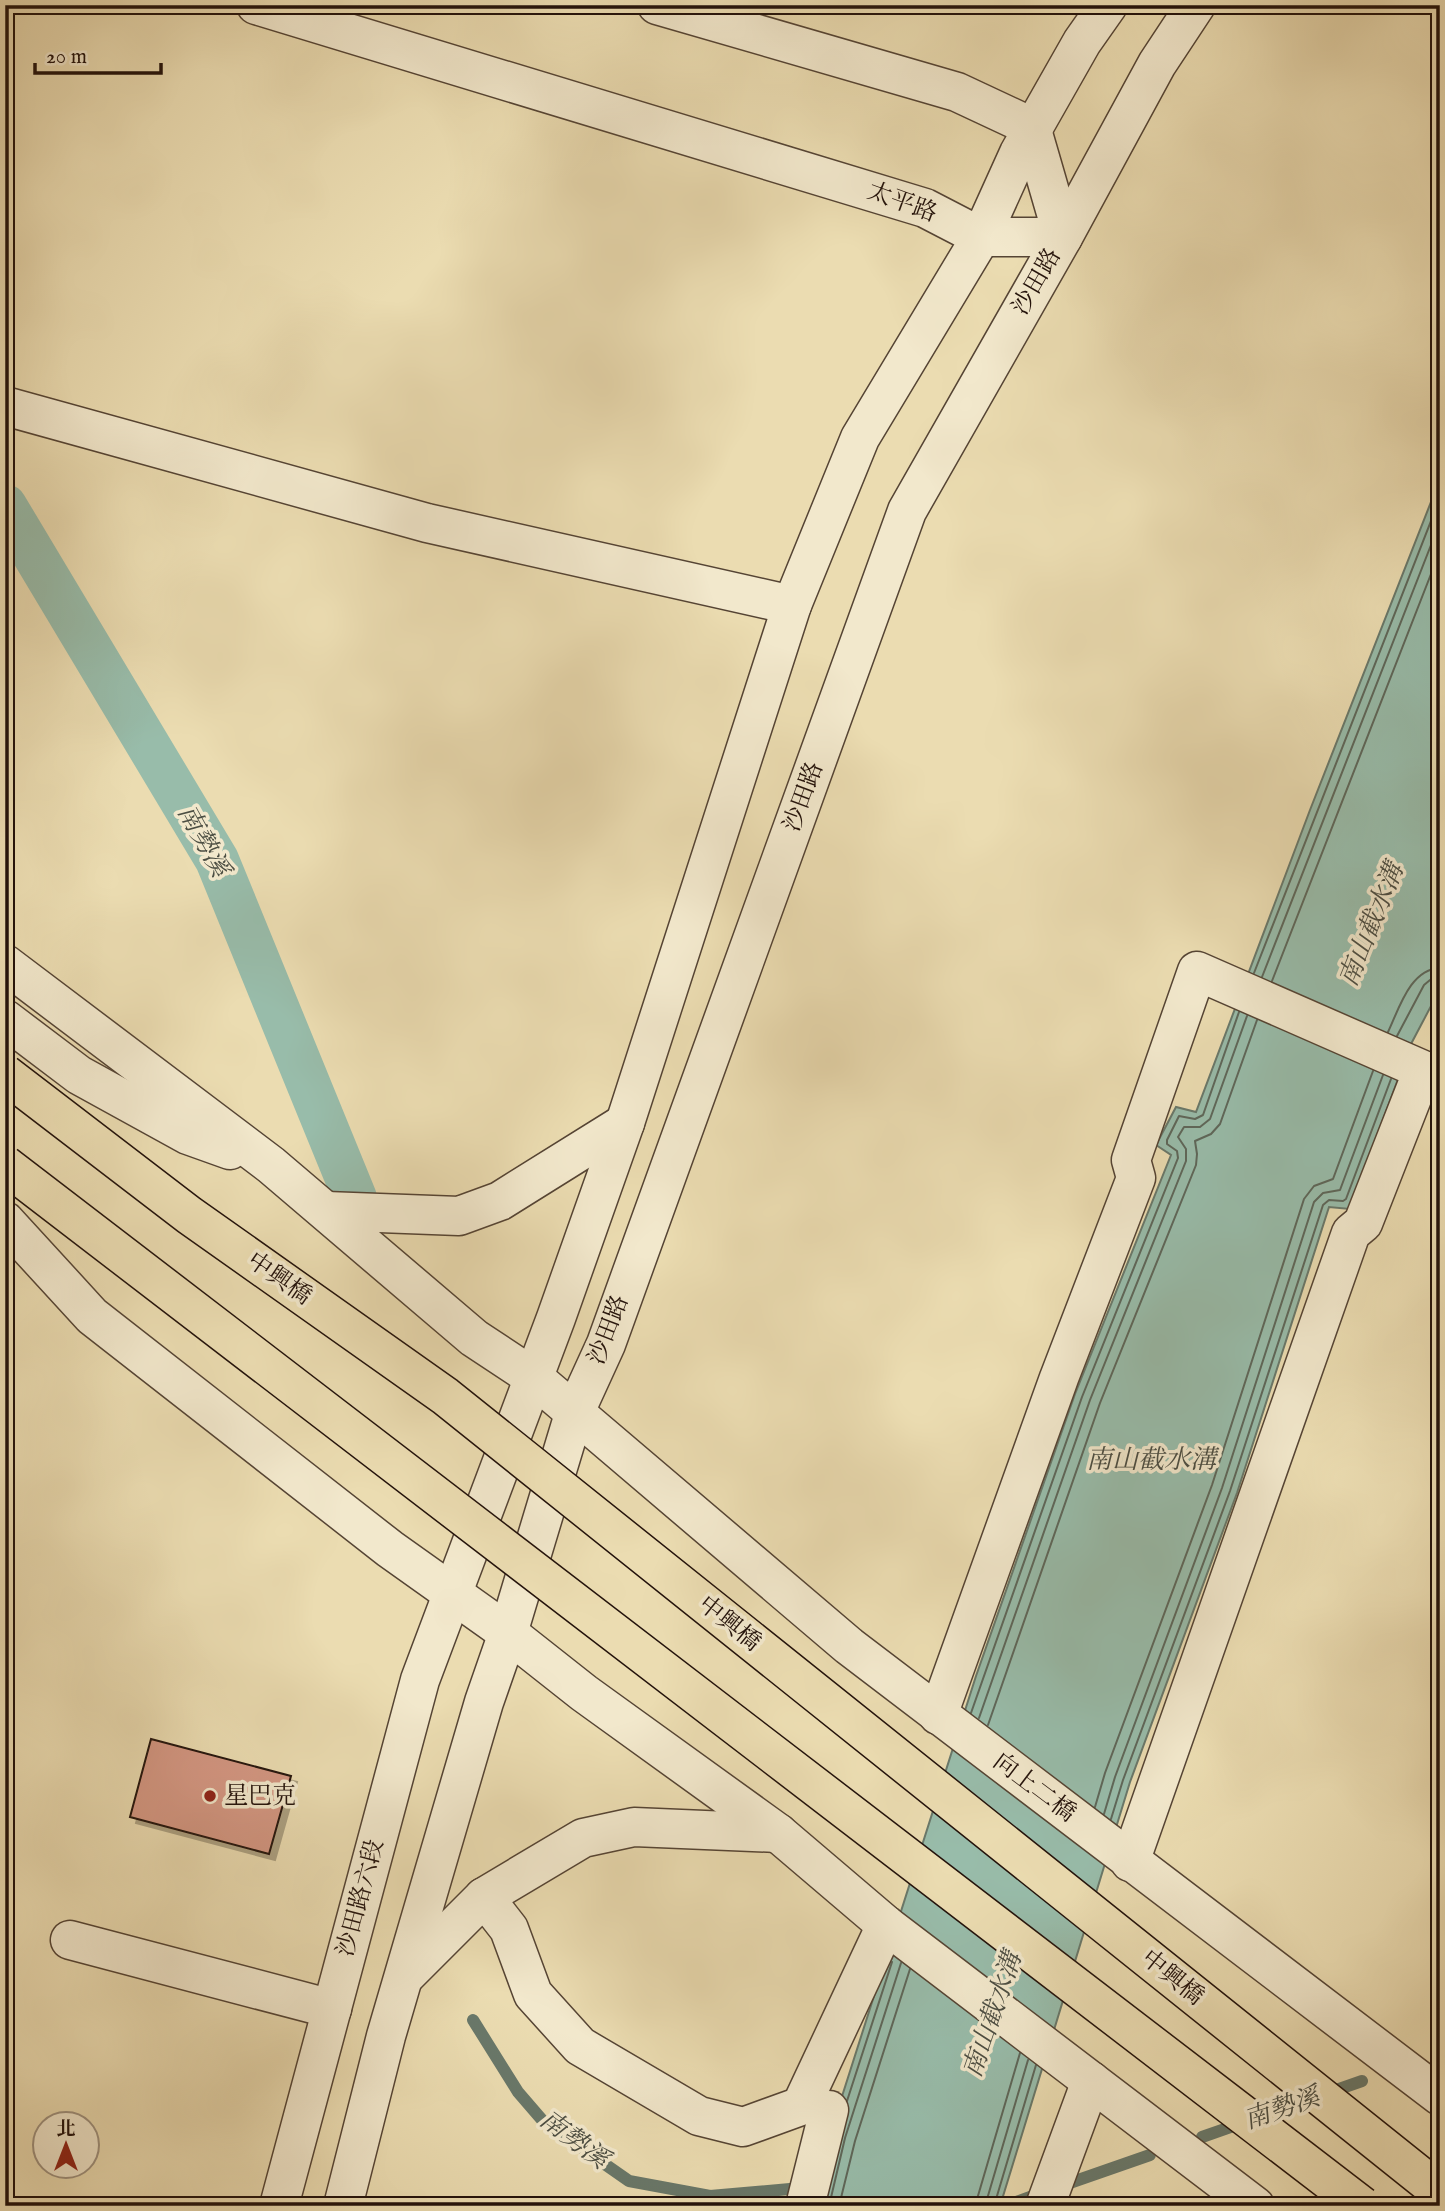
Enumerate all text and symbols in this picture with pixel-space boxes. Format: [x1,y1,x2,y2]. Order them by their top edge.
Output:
scale bar [35,32,161,76]
text: 20 m [46,44,87,71]
street label: 太平路 [863,176,941,230]
street label: 沙田路 [1006,243,1068,321]
street label: 沙田路 [777,758,831,836]
water label: 南勢溪 [170,799,238,886]
water label: 南山截水溝 [1332,855,1413,991]
street label: 中興橋 [241,1246,317,1312]
street label: 沙田路 [582,1291,636,1369]
water label: 南山截水溝 [1086,1444,1220,1477]
street label: 中興橋 [691,1589,767,1659]
street label: 向上二橋 [986,1747,1082,1829]
place label: 星巴克 [224,1781,296,1812]
marker: 星巴克 [202,1788,218,1804]
street label: 沙田路六段 [330,1836,392,1960]
street label: 中興橋 [1134,1943,1210,2013]
water label: 南山截水溝 [956,1944,1031,2082]
water label: 南勢溪 [1240,2080,1327,2137]
water label: 南勢溪 [533,2103,617,2178]
north arrow [32,2110,102,2180]
text: 北 [56,2118,76,2142]

